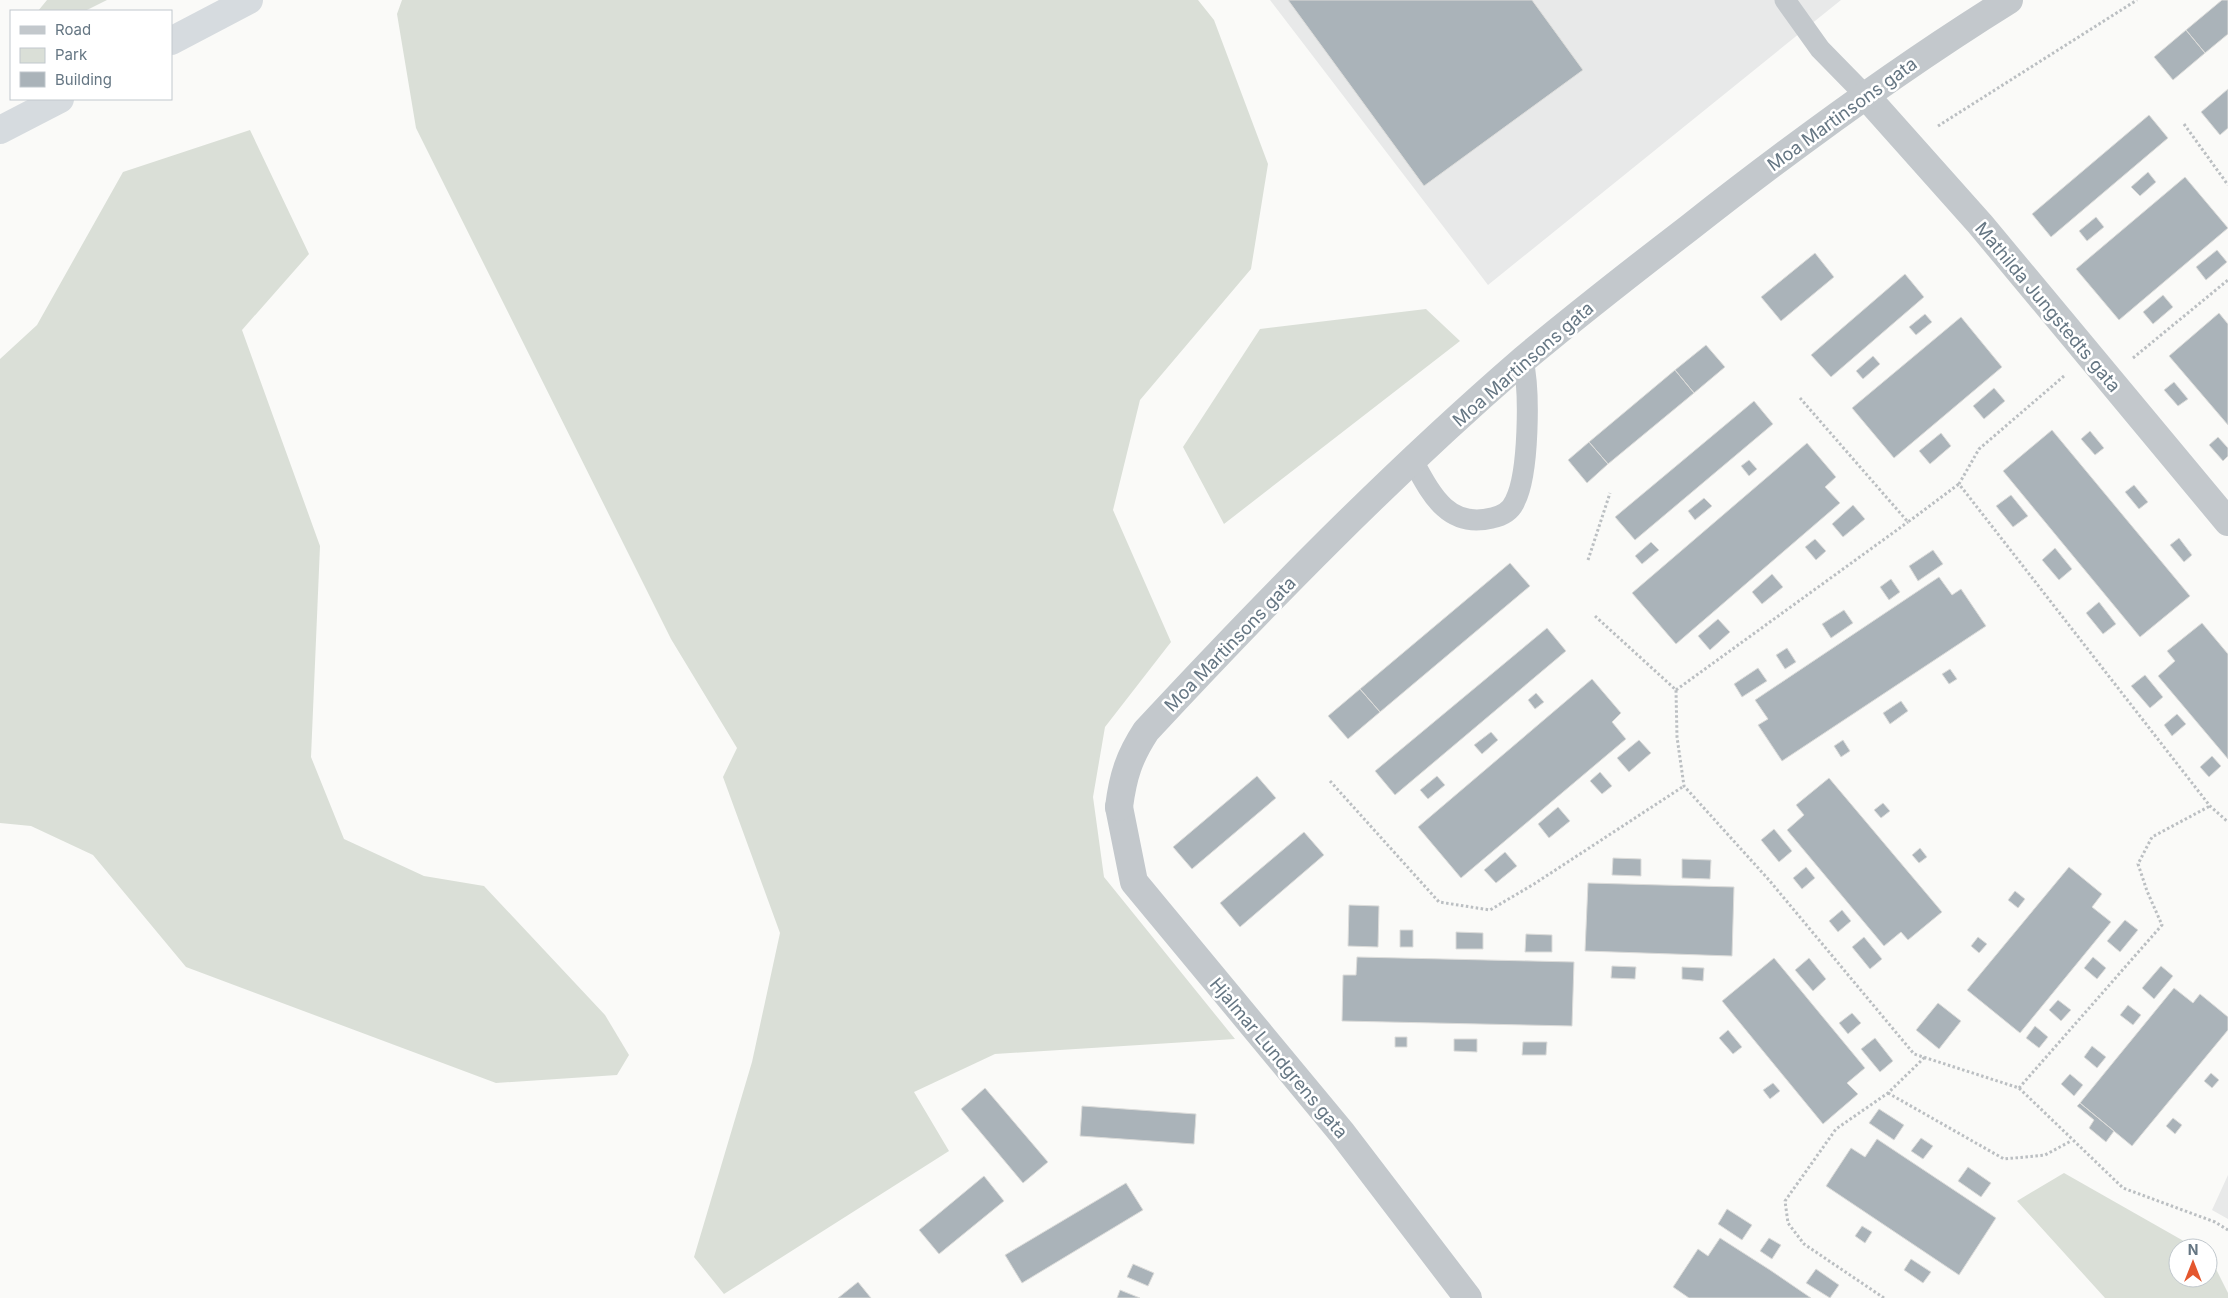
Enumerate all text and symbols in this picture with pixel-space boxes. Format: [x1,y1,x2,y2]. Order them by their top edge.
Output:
legend [10,10,172,100]
text: Road [55,20,91,39]
text: Park [55,45,88,64]
street label: Moa Martinsons gata [1763,53,1921,175]
text: Building [55,70,112,89]
street label: Mathilda Jungstedts gata [1971,218,2125,396]
street label: Moa Martinsons gata [1448,297,1598,431]
street label: Moa Martinsons gata [1160,572,1300,716]
street label: Hjalmar Lundgrens gata [1206,974,1352,1142]
north arrow [2168,1238,2218,1288]
text: N [2188,1241,2198,1258]

